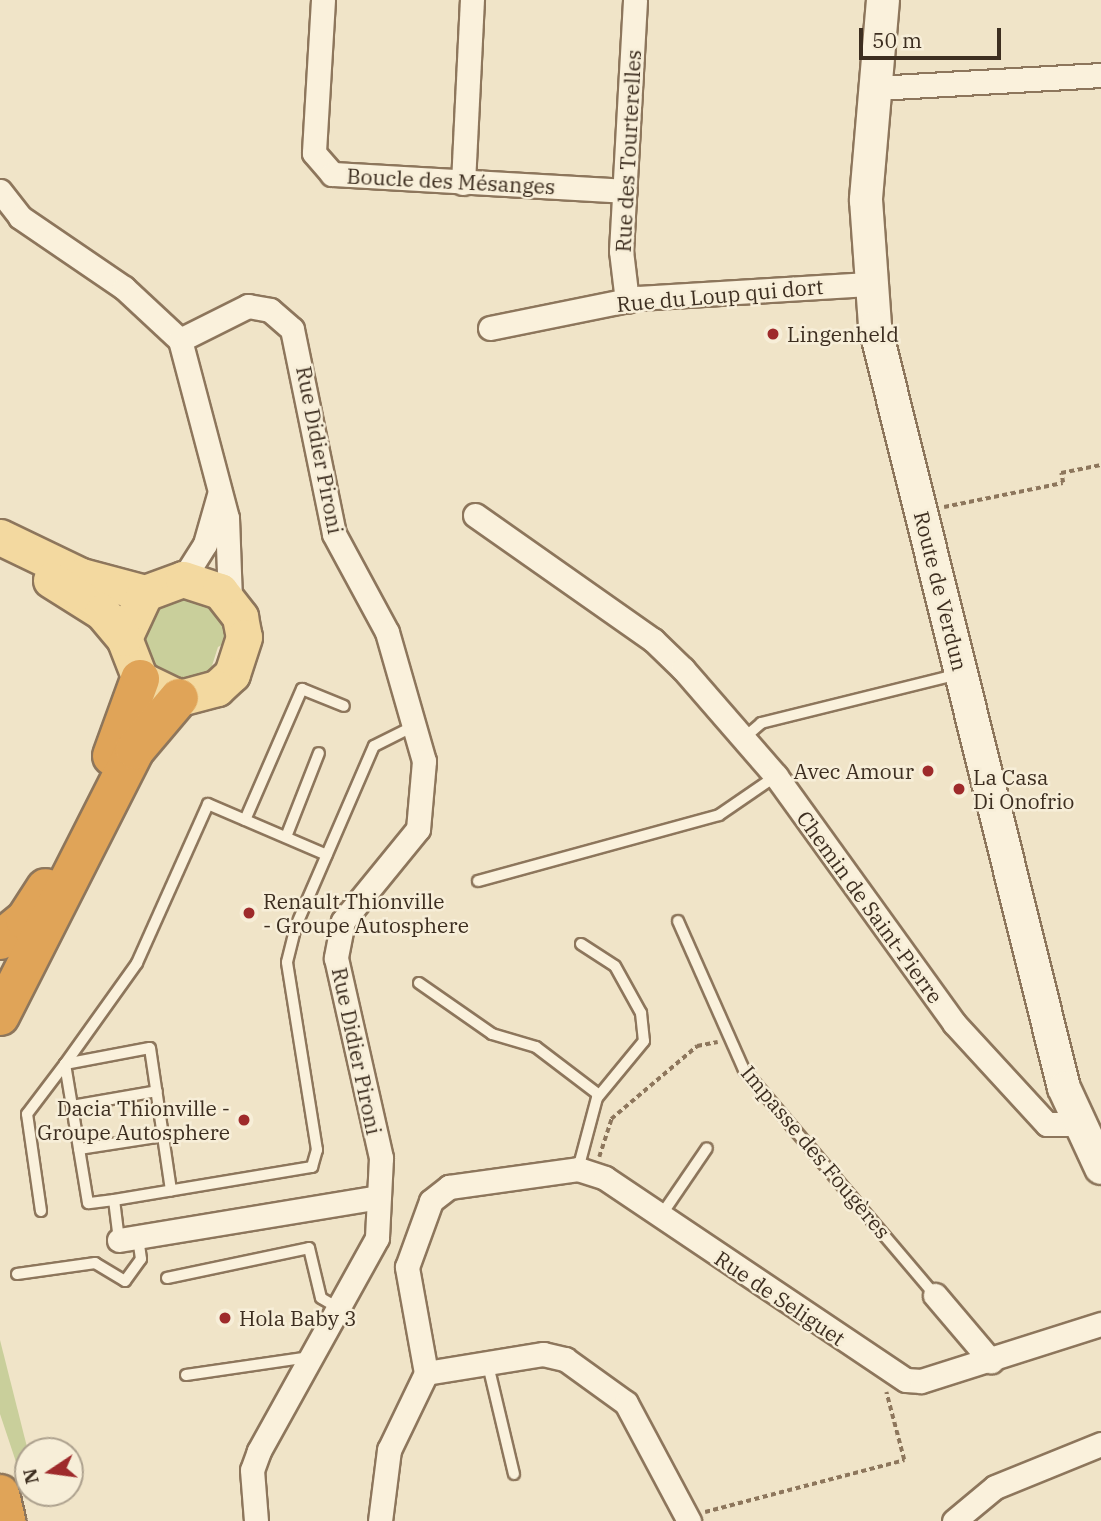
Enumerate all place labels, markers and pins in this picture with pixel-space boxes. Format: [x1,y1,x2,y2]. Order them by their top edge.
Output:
place label: Lingenheld [787,321,899,347]
marker: Lingenheld [765,326,781,342]
place label: Avec Amour [794,758,914,784]
marker: Avec Amour [920,763,936,779]
place label: La Casa Di Onofrio [973,764,1074,814]
marker: La Casa Di Onofrio [951,781,967,797]
place label: Renault Thionville - Groupe Autosphere [263,888,469,938]
marker: Renault Thionville - Groupe Autosphere [241,905,257,921]
place label: Dacia Thionville - Groupe Autosphere [37,1095,230,1145]
marker: Dacia Thionville - Groupe Autosphere [236,1112,252,1128]
place label: Hola Baby 3 [239,1305,357,1331]
marker: Hola Baby 3 [217,1310,233,1326]

